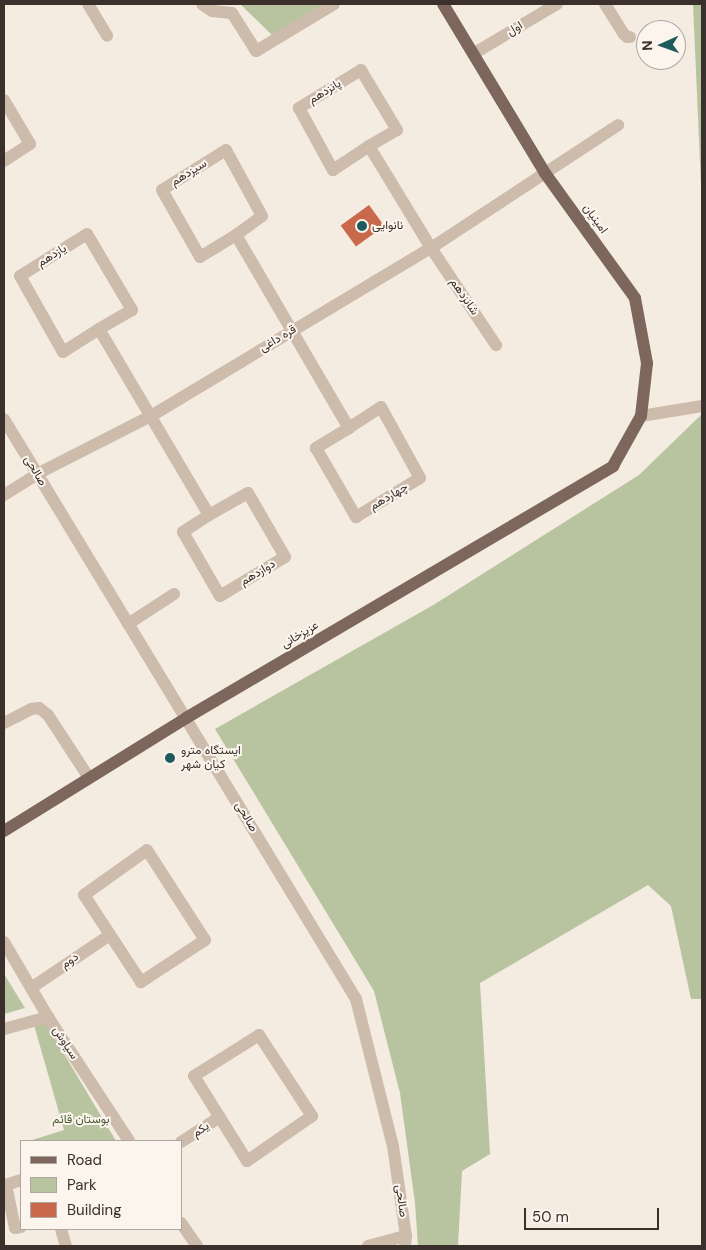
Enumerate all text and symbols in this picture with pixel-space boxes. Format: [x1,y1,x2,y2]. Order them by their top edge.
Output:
street label: اول [505,19,525,39]
north arrow [636,20,686,70]
text: N [638,40,656,51]
street label: پانزدهم [306,76,344,108]
street label: سیزدهم [168,156,210,190]
street label: امینیان [579,201,611,237]
place label: نانوایی [372,219,403,233]
marker: نانوایی [356,220,368,232]
street label: یازدهم [35,241,69,271]
street label: شانزدهم [446,276,482,318]
street label: قره داغی [257,322,299,356]
street label: صالحی [20,453,50,489]
street label: چهاردهم [367,480,411,514]
street label: دوازدهم [238,557,278,589]
street label: عزیزخانی [279,618,321,652]
place label: ایستگاه مترو کیان شهر [181,744,241,772]
marker: ایستگاه مترو کیان شهر [163,751,177,765]
street label: صالحی [231,799,261,835]
street label: دوم [58,950,82,972]
street label: سیاوش [49,1024,81,1062]
park label: بوستان قائم [52,1113,110,1127]
street label: یکم [190,1119,212,1141]
legend [20,1140,182,1230]
text: Road [67,1150,102,1170]
text: Park [67,1175,97,1195]
street label: صالحی [392,1184,410,1218]
scale bar [526,1198,661,1230]
text: Building [67,1200,122,1220]
text: 50 m [532,1207,569,1227]

